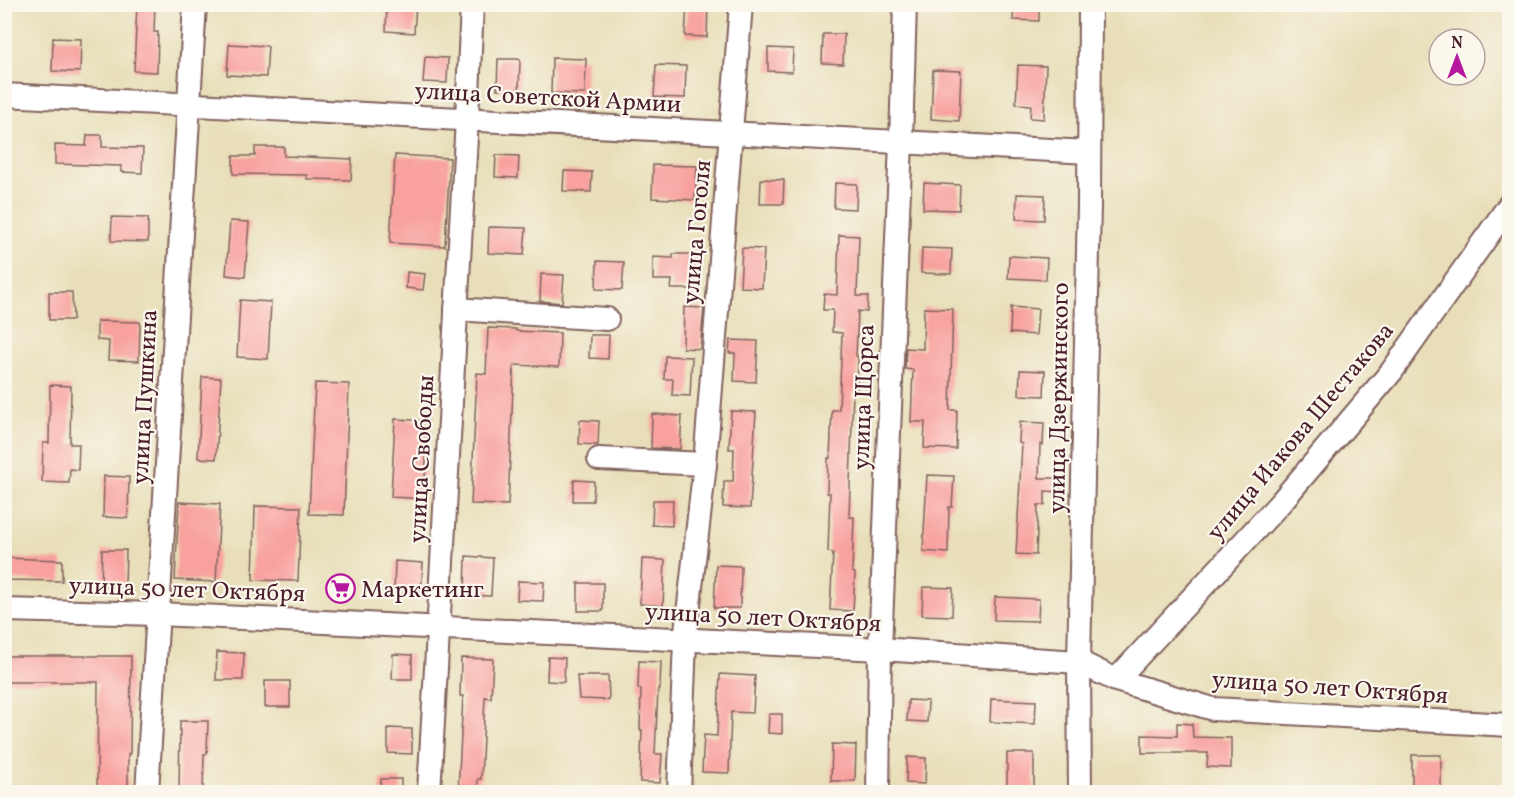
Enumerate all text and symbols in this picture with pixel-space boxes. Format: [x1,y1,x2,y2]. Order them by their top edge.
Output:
north arrow [1427,27,1487,87]
text: N [1451,33,1463,55]
street label: улица Советской Армии [414,75,682,123]
street label: улица Гоголя [675,159,721,306]
street label: улица Дзержинского [1041,282,1079,514]
street label: улица Пушкина [124,309,168,486]
street label: улица Иакова Шестакова [1200,316,1403,549]
street label: улица Щорса [845,323,885,471]
street label: улица Свободы [402,374,444,544]
street label: улица 50 лет Октября [68,570,306,612]
supermarket icon: Маркетинг [324,573,356,605]
place label: Маркетинг [361,574,484,608]
street label: улица 50 лет Октября [644,596,882,642]
street label: улица 50 лет Октября [1211,664,1449,714]

